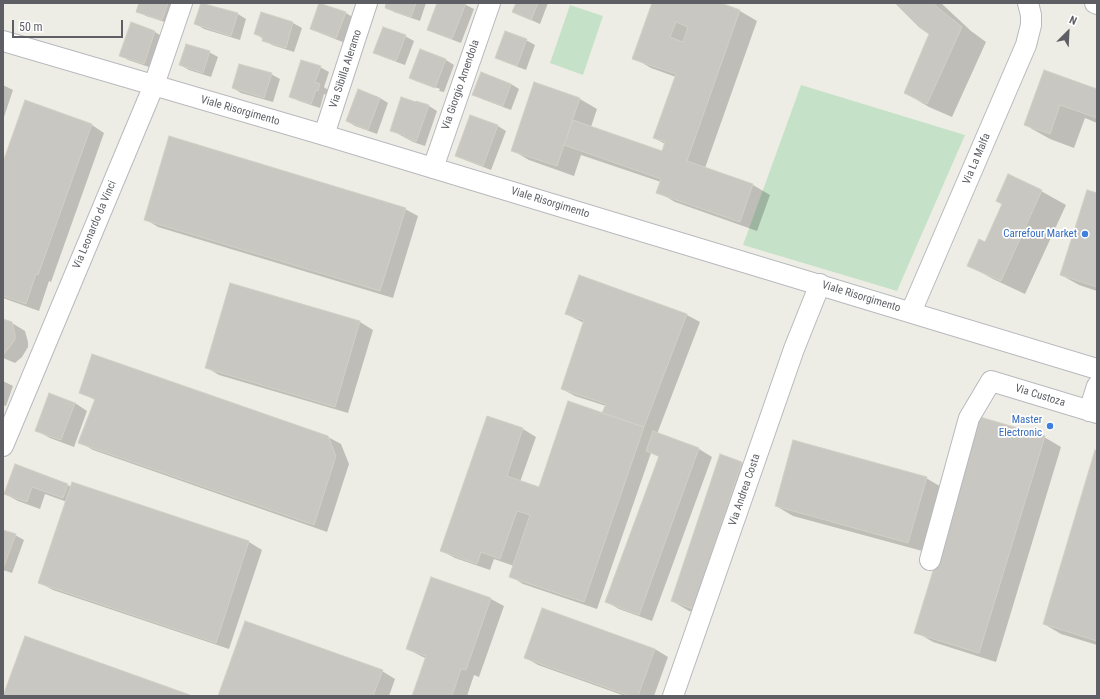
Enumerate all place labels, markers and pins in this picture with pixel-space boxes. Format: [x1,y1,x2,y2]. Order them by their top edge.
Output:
place label: Carrefour Market [1003,227,1077,241]
marker: Carrefour Market [1080,229,1090,239]
place label: Master Electronic [999,413,1042,439]
marker: Master Electronic [1045,421,1055,431]

